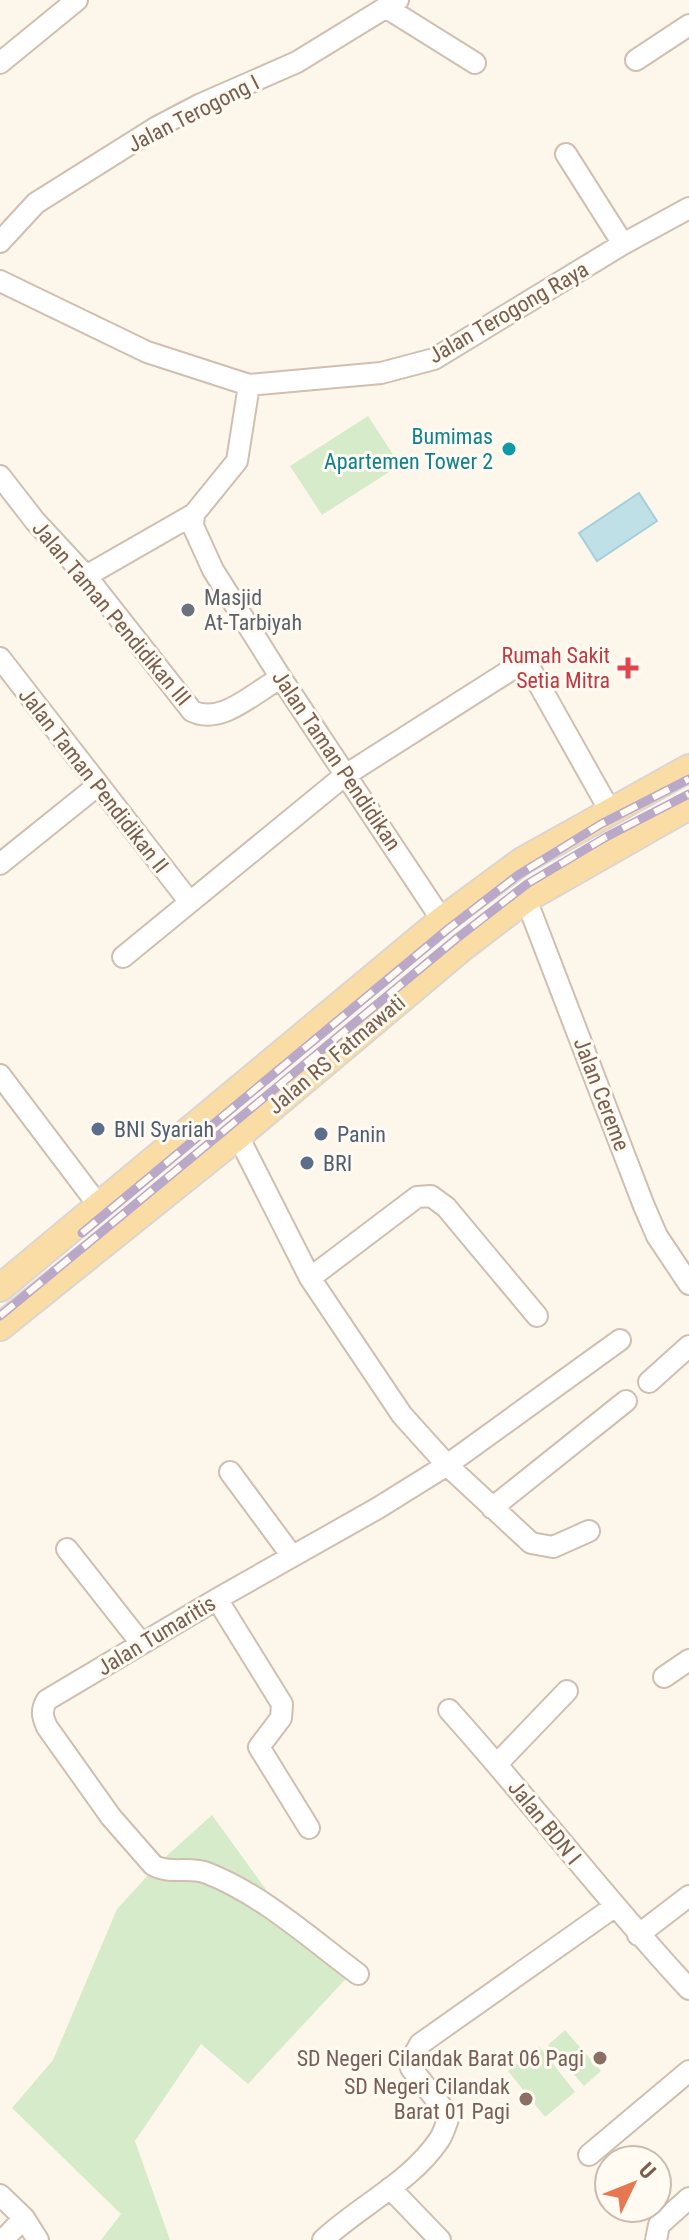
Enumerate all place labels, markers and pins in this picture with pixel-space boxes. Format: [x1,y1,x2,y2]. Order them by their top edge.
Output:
place label: Bumimas Apartemen Tower 2 [324,424,493,474]
marker: Bumimas Apartemen Tower 2 [500,440,518,458]
place label: Masjid At-Tarbiyah [204,585,302,635]
marker: Masjid At-Tarbiyah [179,601,197,619]
place label: Rumah Sakit Setia Mitra [501,643,610,693]
marker: Rumah Sakit Setia Mitra [617,657,639,679]
place label: BNI Syariah [114,1117,214,1142]
marker: BNI Syariah [89,1120,107,1138]
place label: Panin [337,1122,386,1147]
marker: Panin [312,1125,330,1143]
place label: BRI [323,1151,352,1176]
marker: BRI [298,1154,316,1172]
place label: SD Negeri Cilandak Barat 06 Pagi [297,2046,584,2071]
marker: SD Negeri Cilandak Barat 06 Pagi [591,2049,609,2067]
place label: SD Negeri Cilandak Barat 01 Pagi [344,2074,510,2124]
marker: SD Negeri Cilandak Barat 01 Pagi [517,2090,535,2108]

